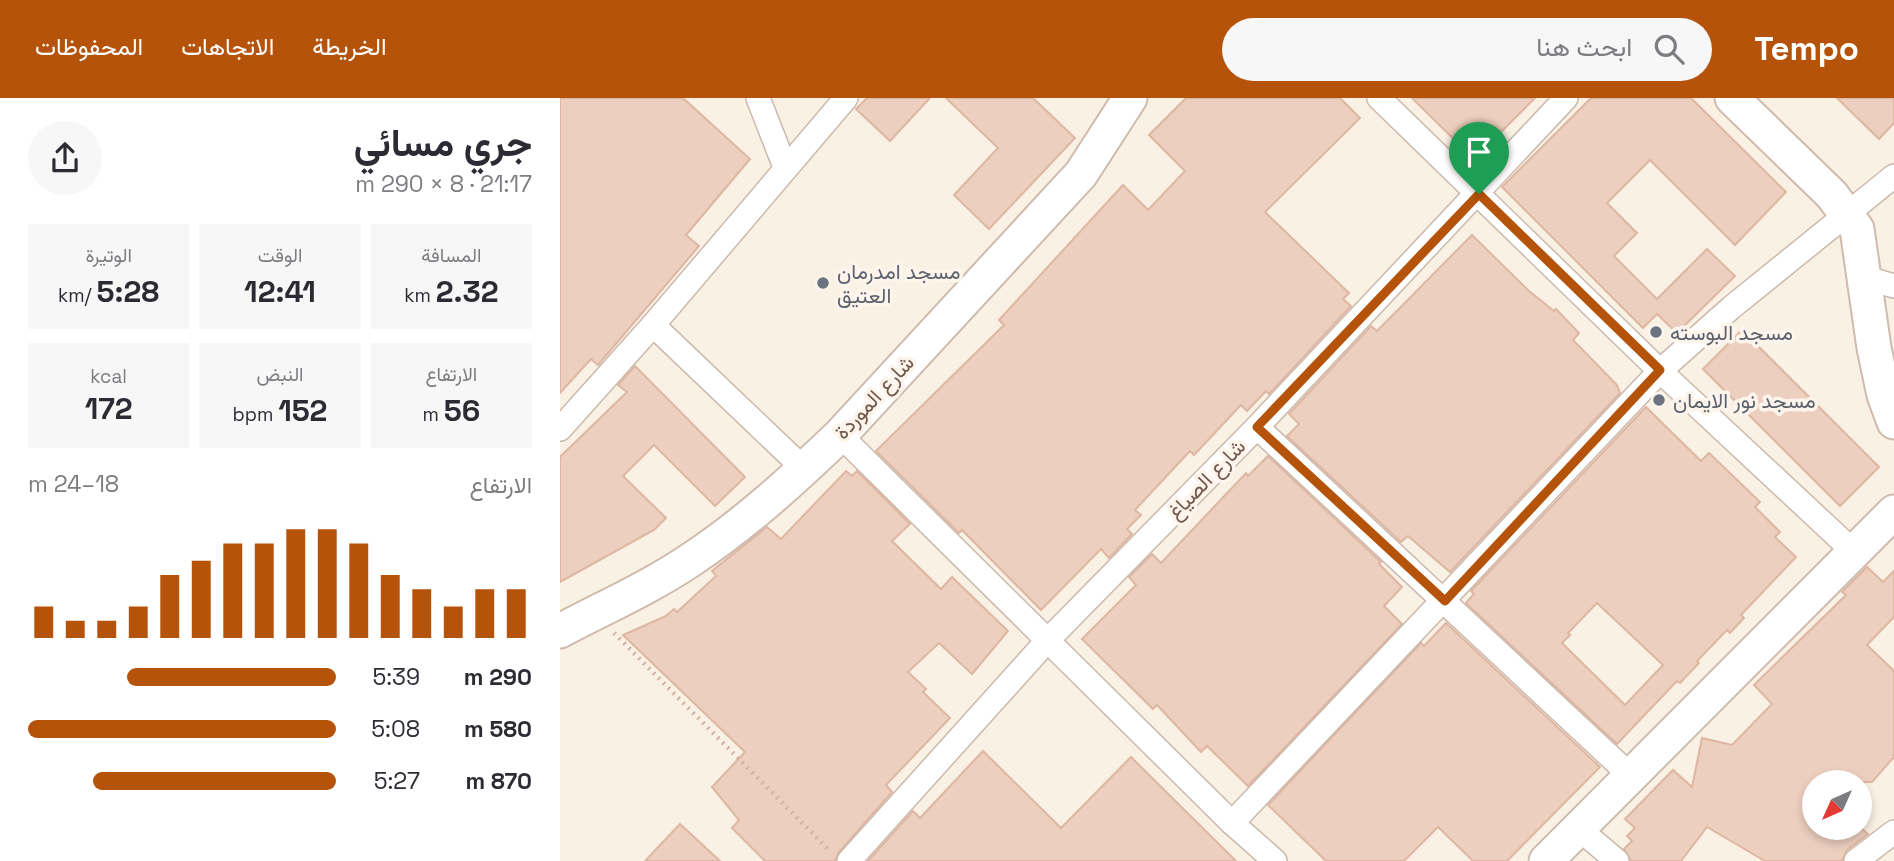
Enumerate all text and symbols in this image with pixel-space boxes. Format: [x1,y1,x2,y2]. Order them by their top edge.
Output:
search box [1222,18,1712,81]
text: Tempo [1754,28,1859,70]
text: ابحث هنا [1536,30,1632,64]
icon: search [1650,30,1688,68]
text: المحفوظات [35,31,143,62]
text: الاتجاهات [181,31,274,62]
text: الخريطة [312,31,387,62]
text: جري مسائي [354,119,532,167]
button: share [28,121,102,195]
pin [1449,122,1509,194]
icon: arrive [1460,133,1498,171]
text: 21:17 · 8 × 290 m [355,169,532,199]
text: الوتيرة [85,243,132,268]
text: الوقت [258,243,302,268]
text: المسافة [421,243,482,268]
place label: مسجد امدرمان العتيق [837,258,961,309]
text: 5:28 [97,272,159,311]
text: 12:41 [244,272,316,311]
text: 2.32 [436,272,498,311]
marker: مسجد امدرمان العتيق [815,275,831,291]
text: /km [58,283,97,308]
text: km [404,283,436,308]
place label: مسجد البوسته [1670,319,1793,346]
marker: مسجد البوسته [1648,324,1664,340]
street label: شارع الموردة [828,349,921,445]
text: النبض [257,362,304,387]
text: الارتفاع [426,362,477,387]
text: kcal [90,364,127,389]
place label: مسجد نور الايمان [1673,387,1816,414]
text: 172 [85,389,133,428]
text: 152 [278,391,327,430]
text: 56 [444,391,480,430]
marker: مسجد نور الايمان [1651,392,1667,408]
text: bpm [233,402,278,427]
text: m [422,402,444,427]
street label: شارع الصياغ [1161,433,1252,526]
text: 18–24 m [28,469,119,499]
text: الارتفاع [470,470,532,500]
text: 5:39 [372,662,420,692]
text: 290 m [464,662,532,692]
text: 5:08 [371,714,420,744]
text: 580 m [464,714,532,744]
text: 5:27 [374,766,420,796]
text: 870 m [465,766,532,796]
north arrow [1802,770,1872,840]
map controls [1802,770,1872,840]

